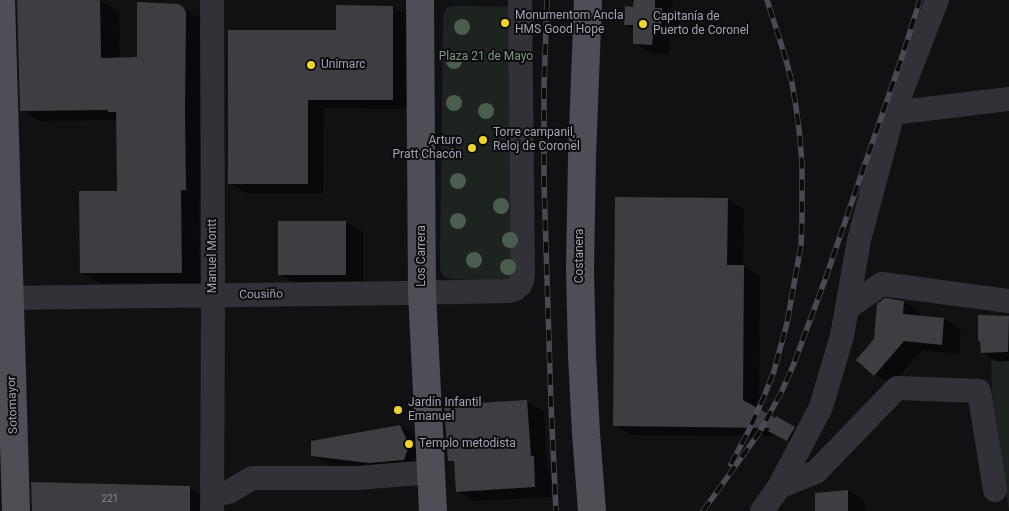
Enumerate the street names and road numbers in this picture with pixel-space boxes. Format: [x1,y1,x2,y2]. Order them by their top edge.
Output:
street label: Manuel Montt [206,219,220,293]
street label: Los Carrera [415,225,429,287]
street label: Costanera [573,229,587,283]
street label: Cousiño [239,287,283,303]
street label: Sotomayor [5,376,21,434]

